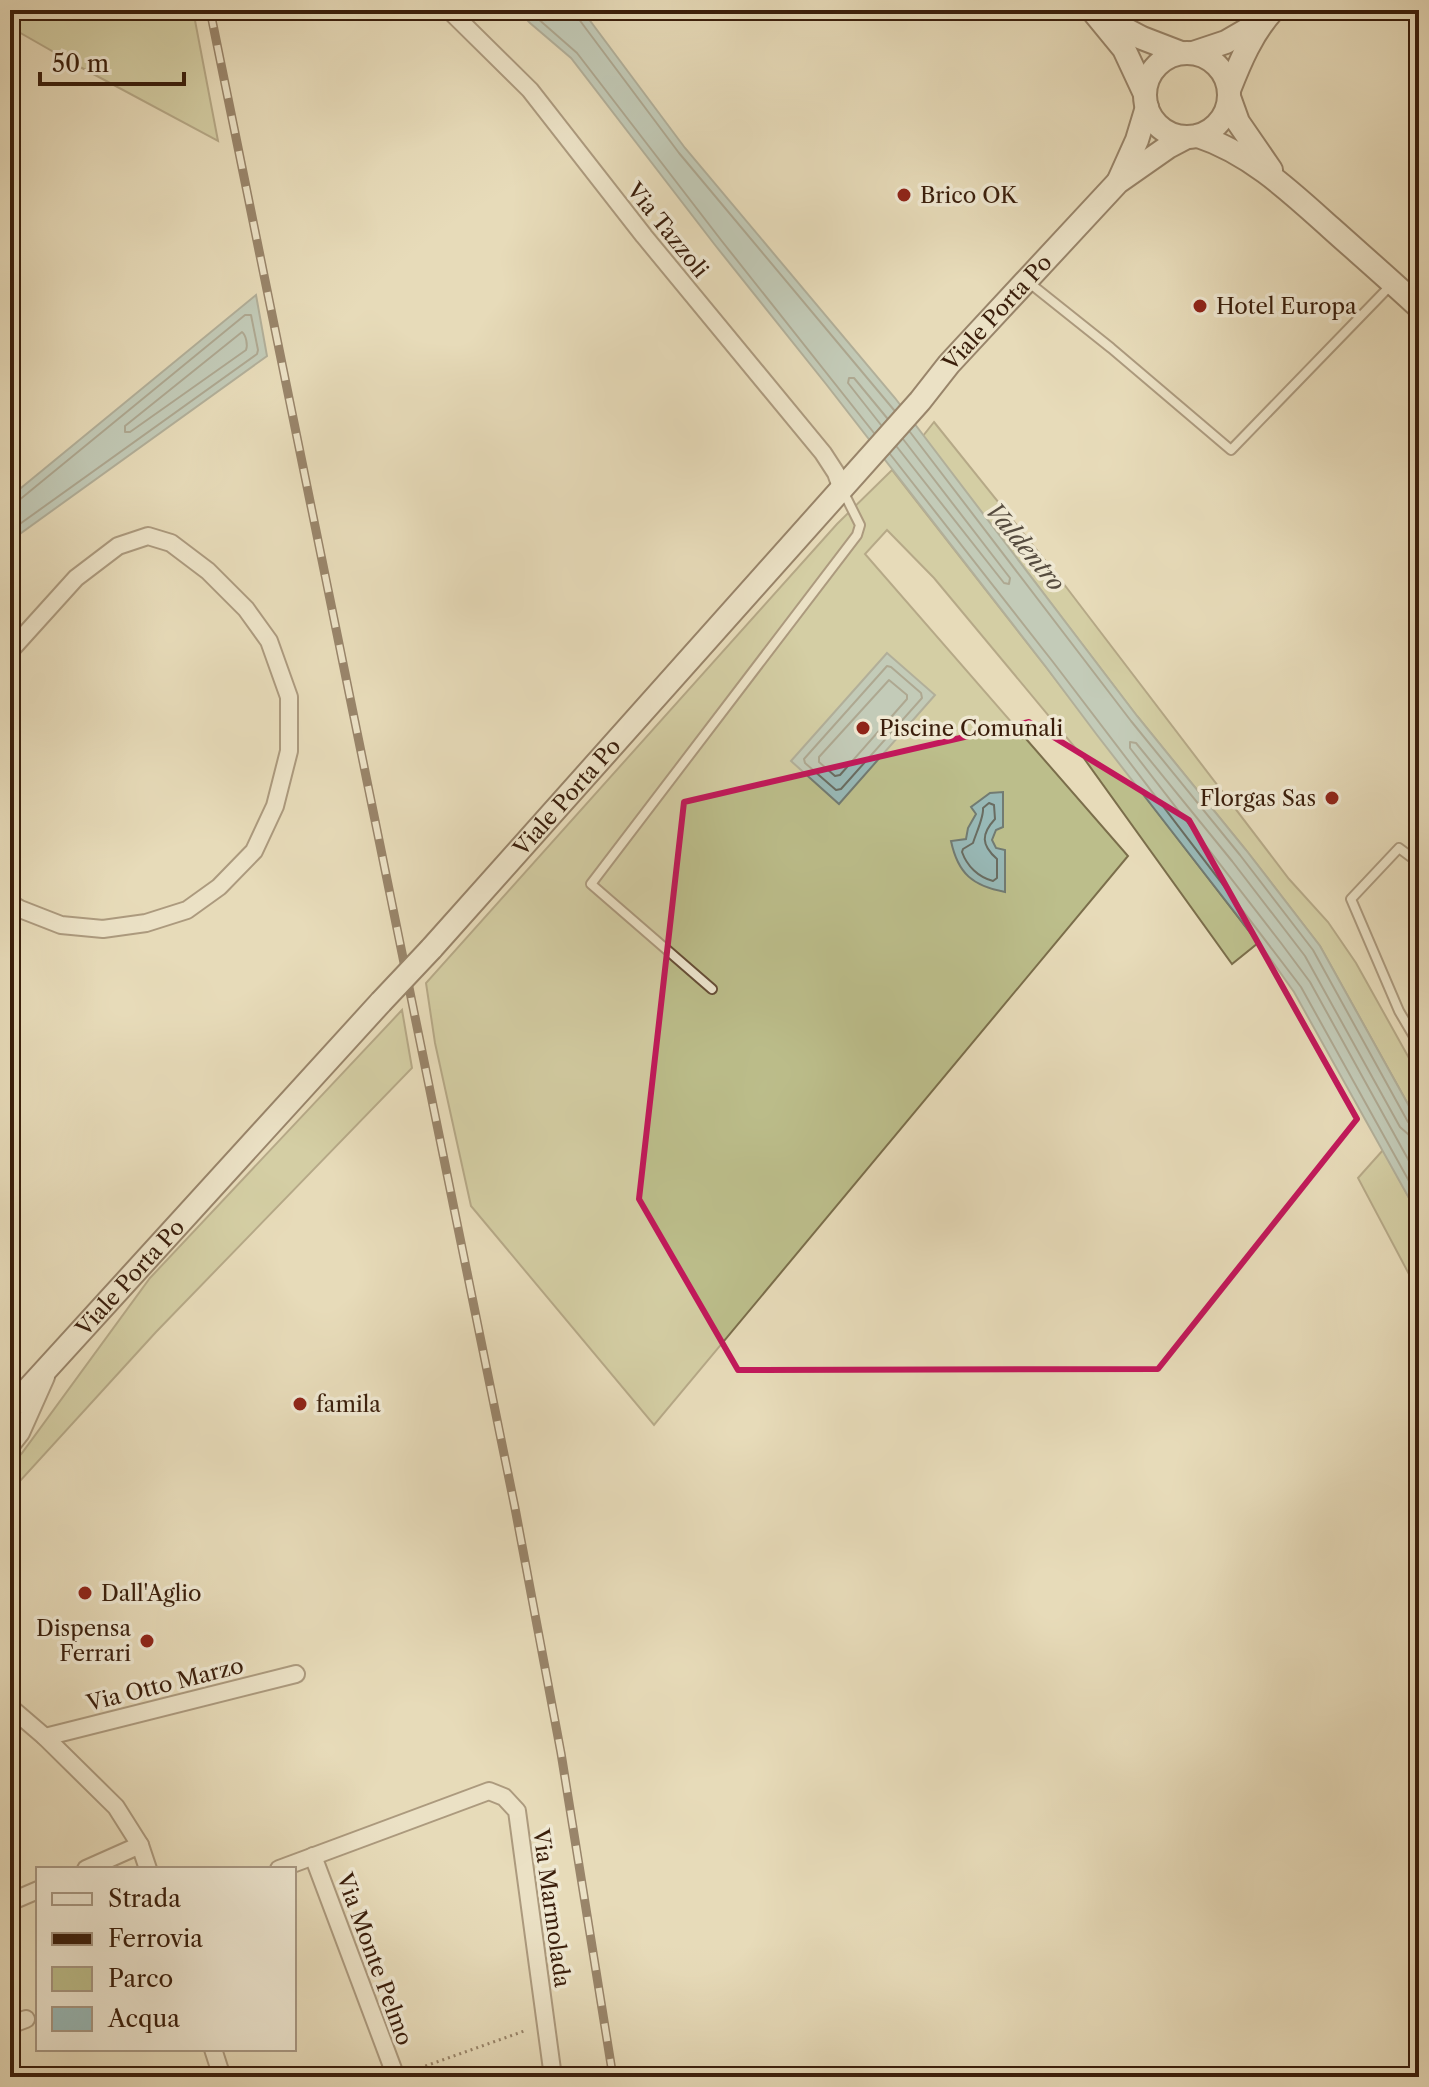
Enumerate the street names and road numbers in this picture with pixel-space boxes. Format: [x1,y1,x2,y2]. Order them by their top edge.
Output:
street label: Via Tazzoli [620,177,714,284]
street label: Viale Porta Po [936,249,1058,377]
street label: Viale Porta Po [507,733,627,862]
street label: Viale Porta Po [70,1214,190,1342]
street label: Via Otto Marzo [83,1652,246,1717]
street label: Via Marmolada [527,1826,576,1989]
street label: Via Monte Pelmo [330,1868,418,2049]

